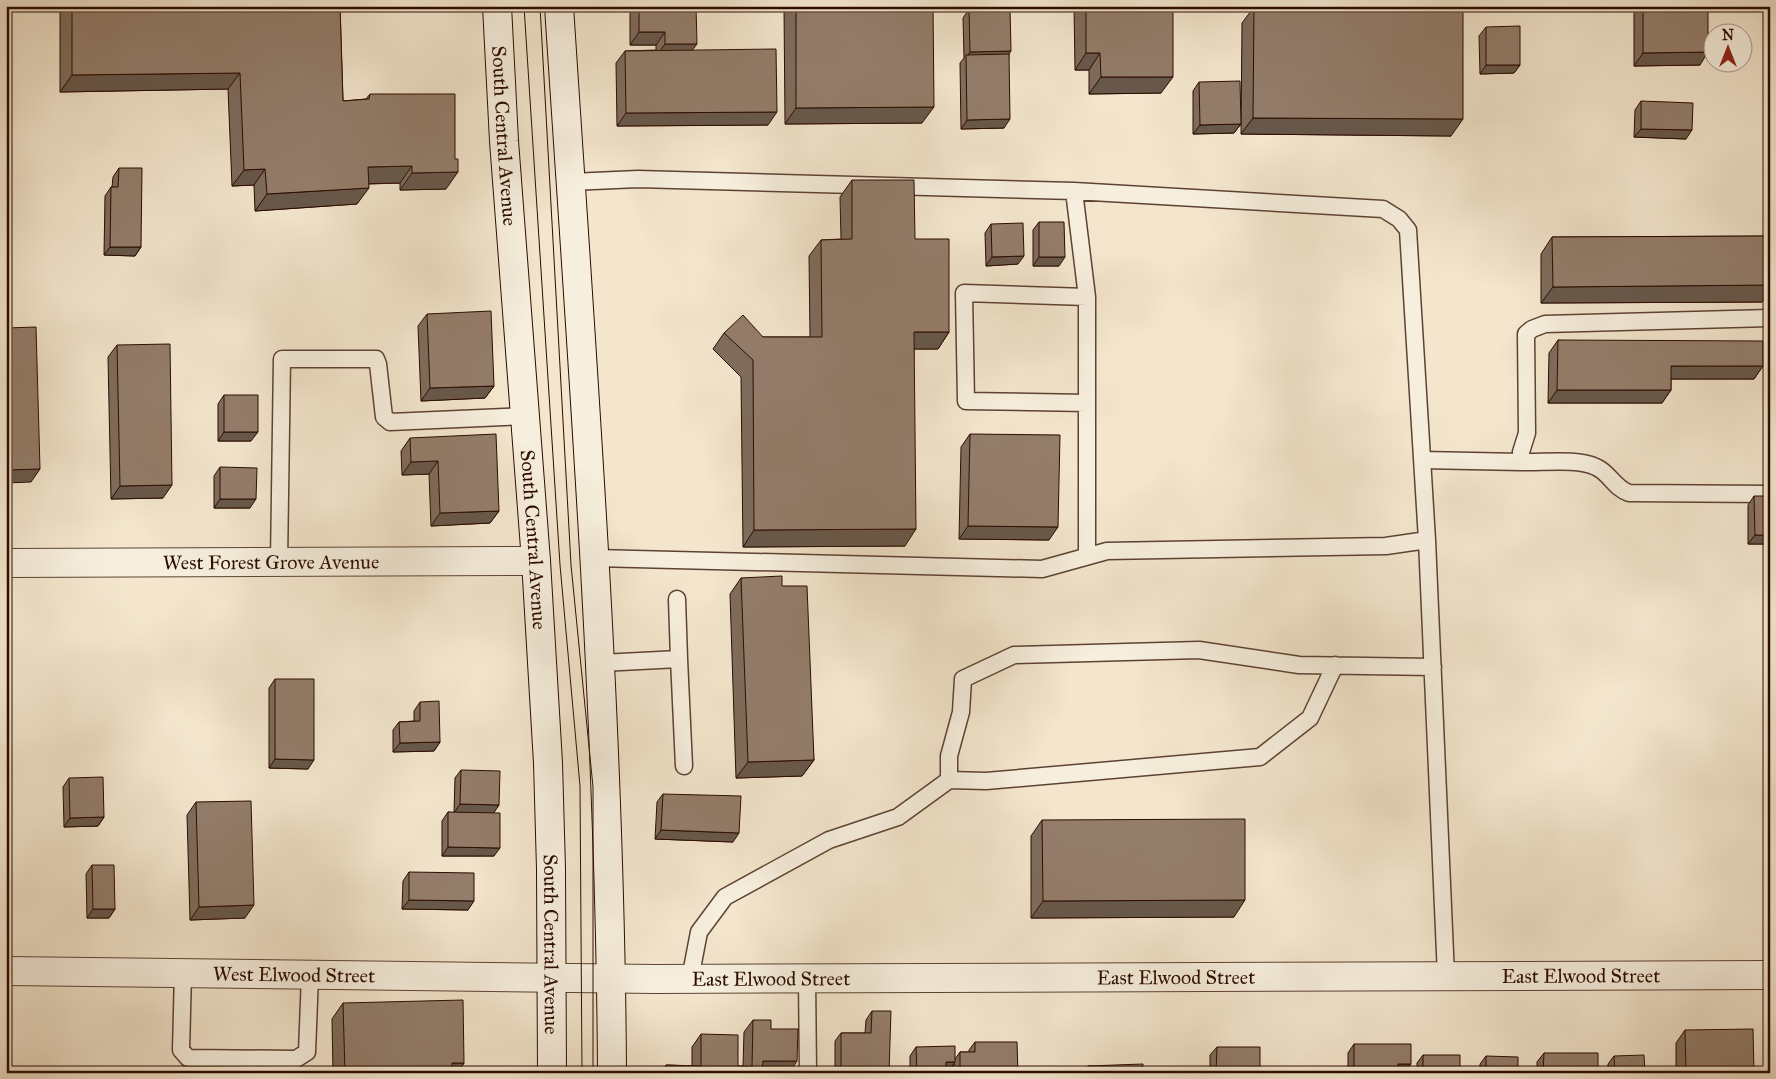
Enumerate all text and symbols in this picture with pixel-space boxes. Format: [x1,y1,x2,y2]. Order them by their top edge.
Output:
north arrow [1704,22,1754,72]
text: N [1722,27,1734,44]
street label: South Central Avenue [487,45,522,227]
street label: South Central Avenue [516,449,552,630]
street label: West Forest Grove Avenue [163,550,379,574]
street label: South Central Avenue [539,854,564,1035]
street label: West Elwood Street [213,962,375,988]
street label: East Elwood Street [1502,963,1660,988]
street label: East Elwood Street [1097,965,1255,989]
street label: East Elwood Street [692,966,850,991]

